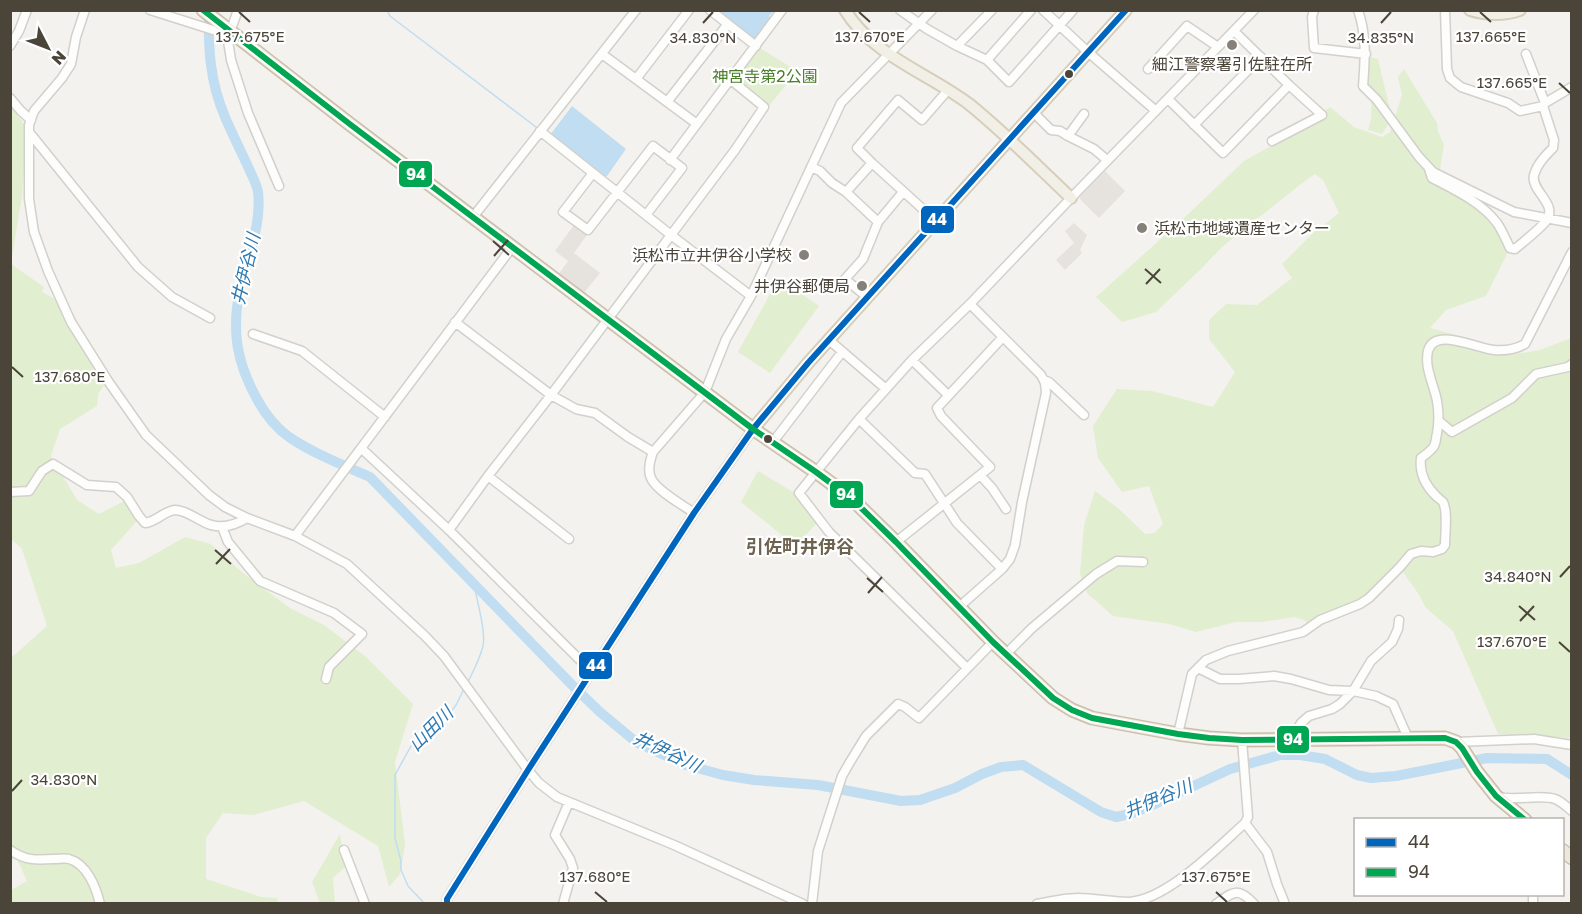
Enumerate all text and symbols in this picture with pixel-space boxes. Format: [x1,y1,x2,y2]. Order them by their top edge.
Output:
north arrow [18,18,78,78]
text: 137.675°E [215,27,285,45]
text: 137.670°E [835,27,905,45]
text: 137.665°E [1456,27,1526,45]
text: 34.830°N [670,28,736,46]
text: 34.835°N [1348,28,1414,46]
marker: 細江警察署引佐駐在所 [1225,38,1239,52]
text: N [48,47,71,69]
place label: 細江警察署引佐駐在所 [1152,54,1312,74]
park label: 神宮寺第2公園 [712,66,818,86]
unlabelled marker [1063,68,1075,80]
text: 137.665°E [1477,73,1547,91]
line badge: 94 [398,160,433,188]
text: 94 [406,164,426,184]
line badge: 44 [920,205,955,234]
text: 44 [927,209,947,229]
place label: 浜松市地域遺産センター [1154,218,1330,238]
marker: 浜松市地域遺産センター [1135,221,1149,235]
water label: 井伊谷川 [226,229,264,306]
place label: 浜松市立井伊谷小学校 [632,245,792,265]
marker: 浜松市立井伊谷小学校 [797,248,811,262]
place label: 井伊谷郵便局 [754,276,850,296]
marker: 井伊谷郵便局 [855,279,869,293]
text: 137.680°E [34,367,106,385]
unlabelled marker [762,433,774,445]
line badge: 94 [829,480,864,509]
text: 94 [836,484,856,504]
district label: 引佐町井伊谷 [746,535,854,557]
text: 34.840°N [1484,567,1552,585]
text: 137.670°E [1477,632,1547,650]
line badge: 44 [578,651,613,680]
text: 44 [586,655,606,675]
water label: 山田川 [403,700,459,755]
line badge: 94 [1276,725,1310,754]
water label: 井伊谷川 [630,726,707,777]
text: 94 [1283,729,1303,749]
text: 34.830°N [31,770,97,788]
water label: 井伊谷川 [1120,773,1197,822]
legend [1354,818,1564,896]
text: 44 [1408,830,1430,852]
text: 94 [1408,860,1430,882]
text: 137.680°E [559,867,631,885]
text: 137.675°E [1181,867,1251,885]

